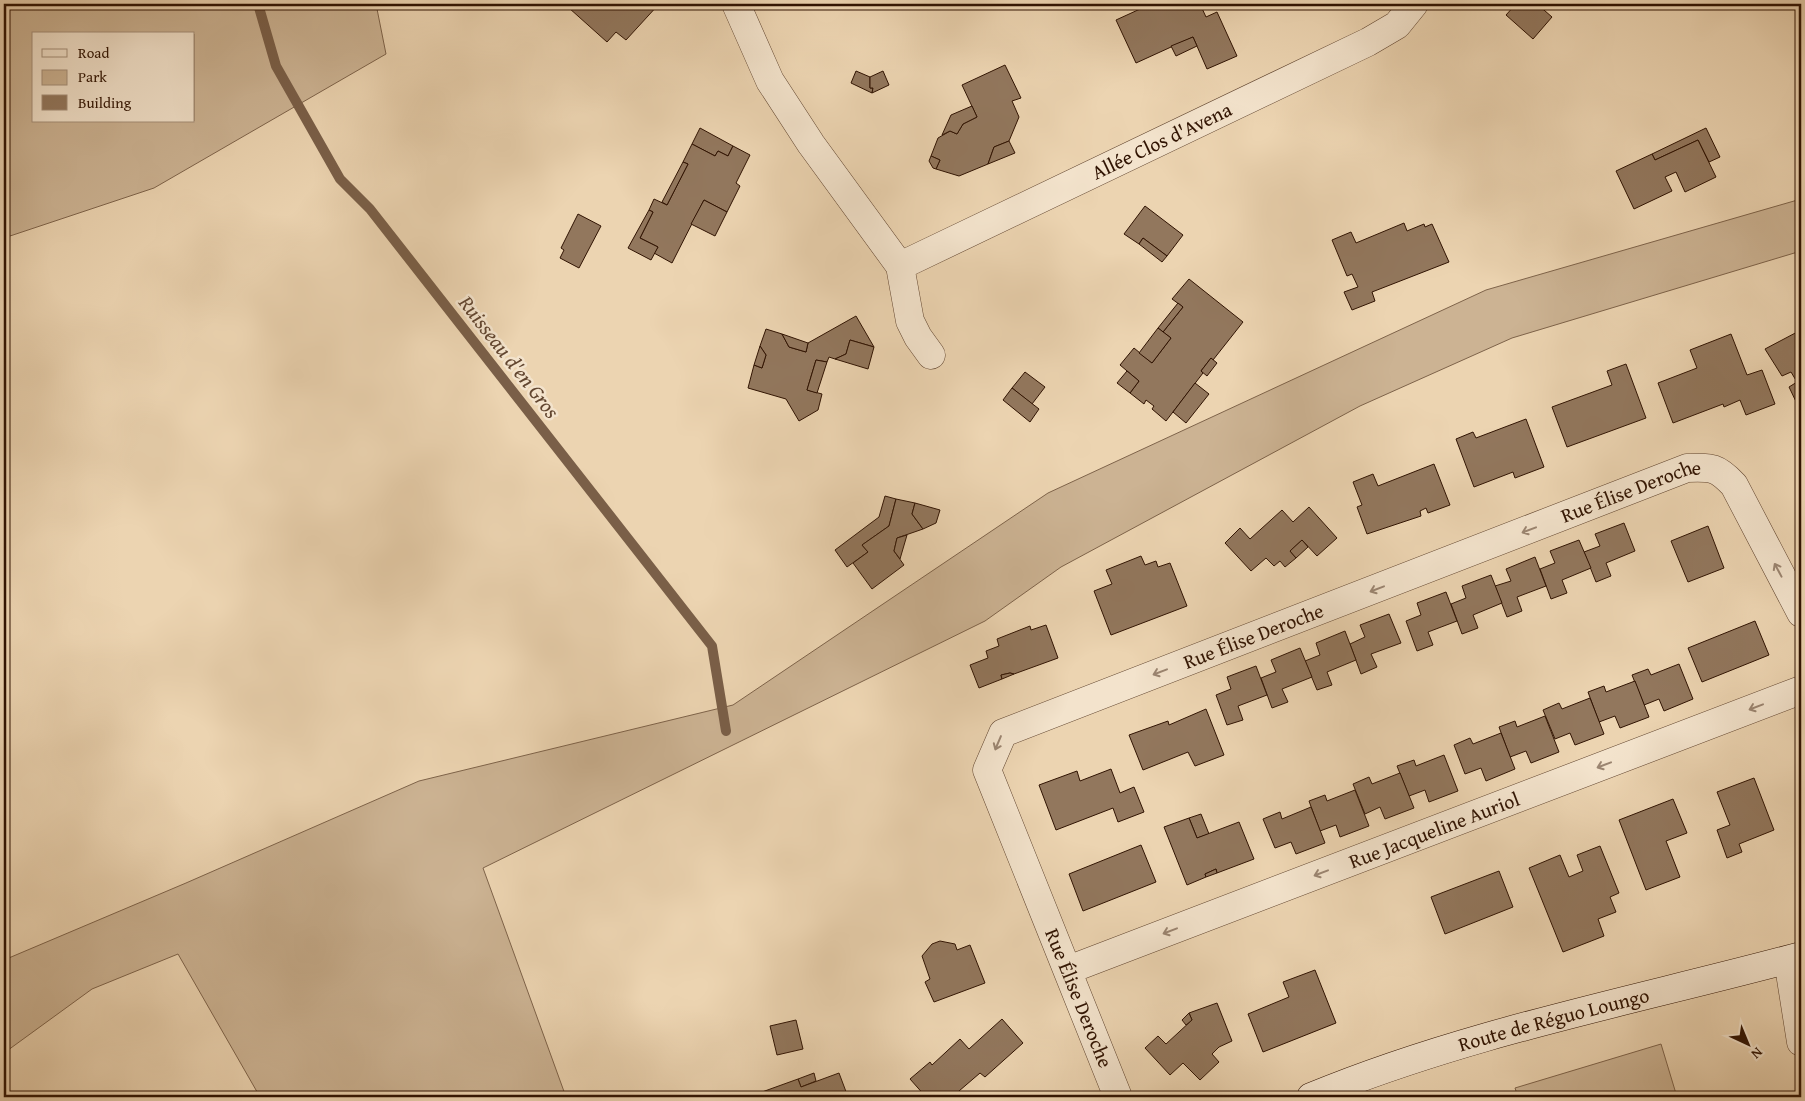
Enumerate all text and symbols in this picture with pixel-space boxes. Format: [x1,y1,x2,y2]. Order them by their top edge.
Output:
legend [32,32,195,122]
text: Road [78,42,109,63]
text: Park [78,66,107,87]
text: Building [78,92,132,113]
street label: Allée Clos d'Avena [1086,94,1237,186]
water label: Ruisseau d'en Gros [451,288,568,425]
street label: Rue Élise Deroche [1556,452,1701,530]
one-way arrow [1522,526,1537,535]
one-way arrow [1773,563,1783,577]
one-way arrow [1370,585,1386,594]
street label: Rue Élise Deroche [1179,595,1327,676]
one-way arrow [1153,668,1169,677]
one-way arrow [1749,703,1764,712]
one-way arrow [993,735,1003,750]
one-way arrow [1597,761,1612,770]
street label: Rue Jacqueline Auriol [1345,784,1524,875]
one-way arrow [1314,869,1330,878]
street label: Rue Élise Deroche [1038,924,1121,1072]
one-way arrow [1162,927,1178,936]
street label: Route de Réguo Loungo [1455,980,1652,1059]
north arrow [1722,1018,1772,1068]
text: N [1746,1043,1767,1064]

